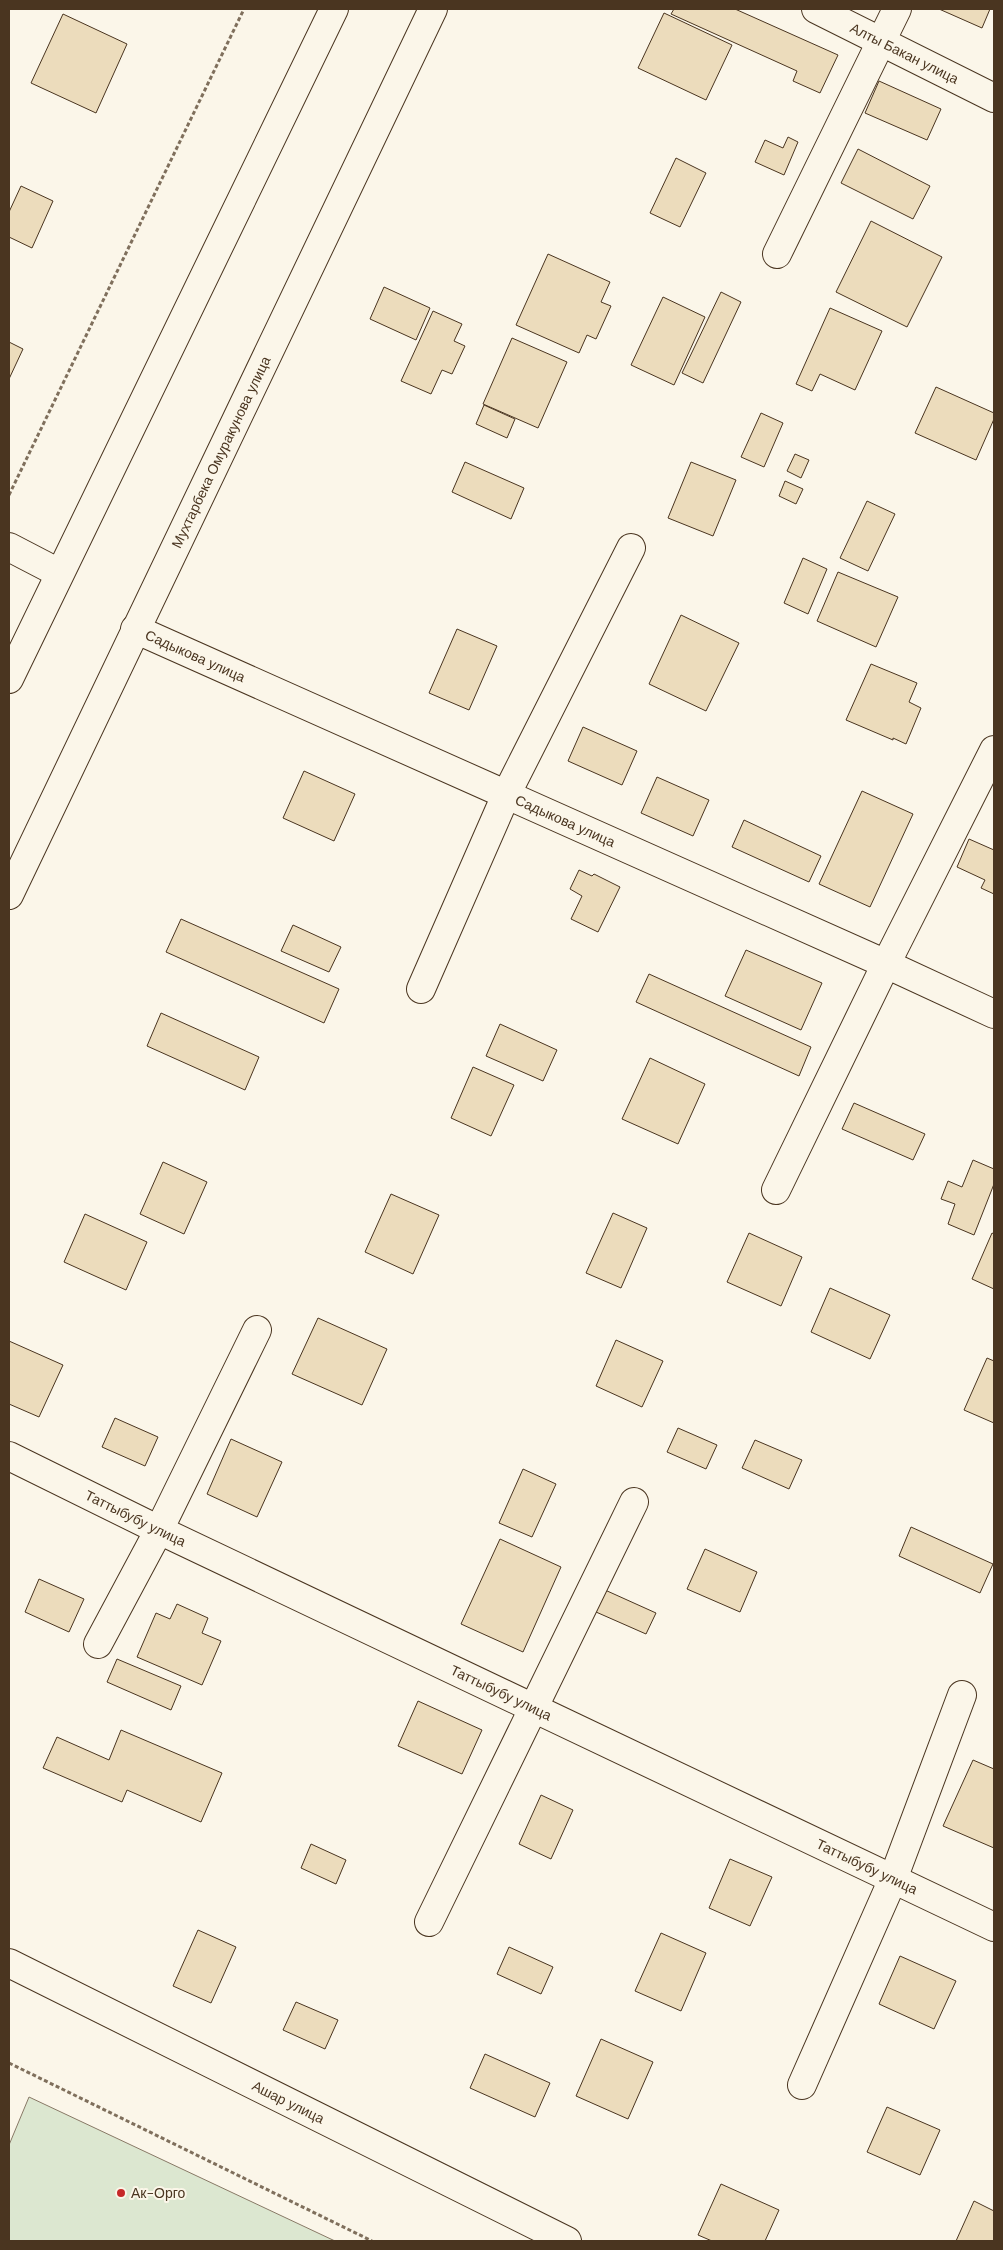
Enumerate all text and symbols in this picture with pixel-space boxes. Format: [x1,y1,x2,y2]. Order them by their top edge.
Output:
street label: Алты Бакан улица [847,19,962,88]
street label: Мухтарбека Омуракунова улица [167,353,275,551]
street label: Садыкова улица [142,626,248,686]
street label: Садыкова улица [512,791,618,851]
street label: Таттыбубу улица [82,1486,189,1551]
street label: Таттыбубу улица [447,1661,555,1725]
street label: Таттыбубу улица [813,1835,921,1898]
street label: Ашар улица [249,2077,328,2128]
place label: Ак-Орго [131,2184,186,2202]
marker: Ак-Орго [115,2187,127,2199]

